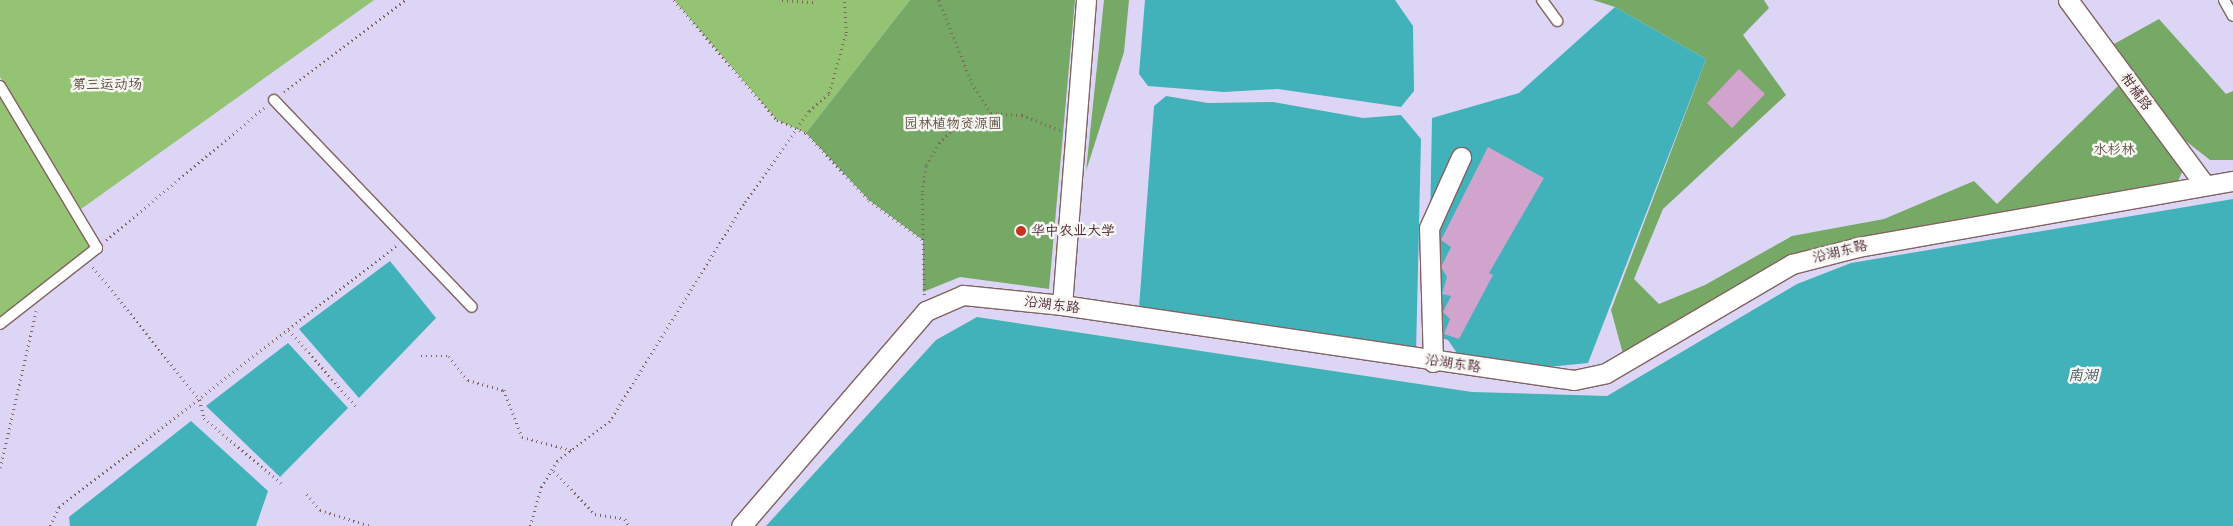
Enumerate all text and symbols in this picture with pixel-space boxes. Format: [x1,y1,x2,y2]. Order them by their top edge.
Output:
street label: 柑橘路 [2117,70,2155,114]
park label: 第三运动场 [72,77,142,93]
park label: 园林植物资源圃 [904,116,1002,132]
park label: 水杉林 [2093,142,2135,158]
place label: 华中农业大学 [1031,223,1115,239]
marker: 华中农业大学 [1015,225,1027,237]
street label: 沿湖东路 [1811,237,1869,267]
street label: 沿湖东路 [1023,293,1081,317]
street label: 沿湖东路 [1424,352,1482,376]
water label: 南湖 [2068,367,2098,385]

